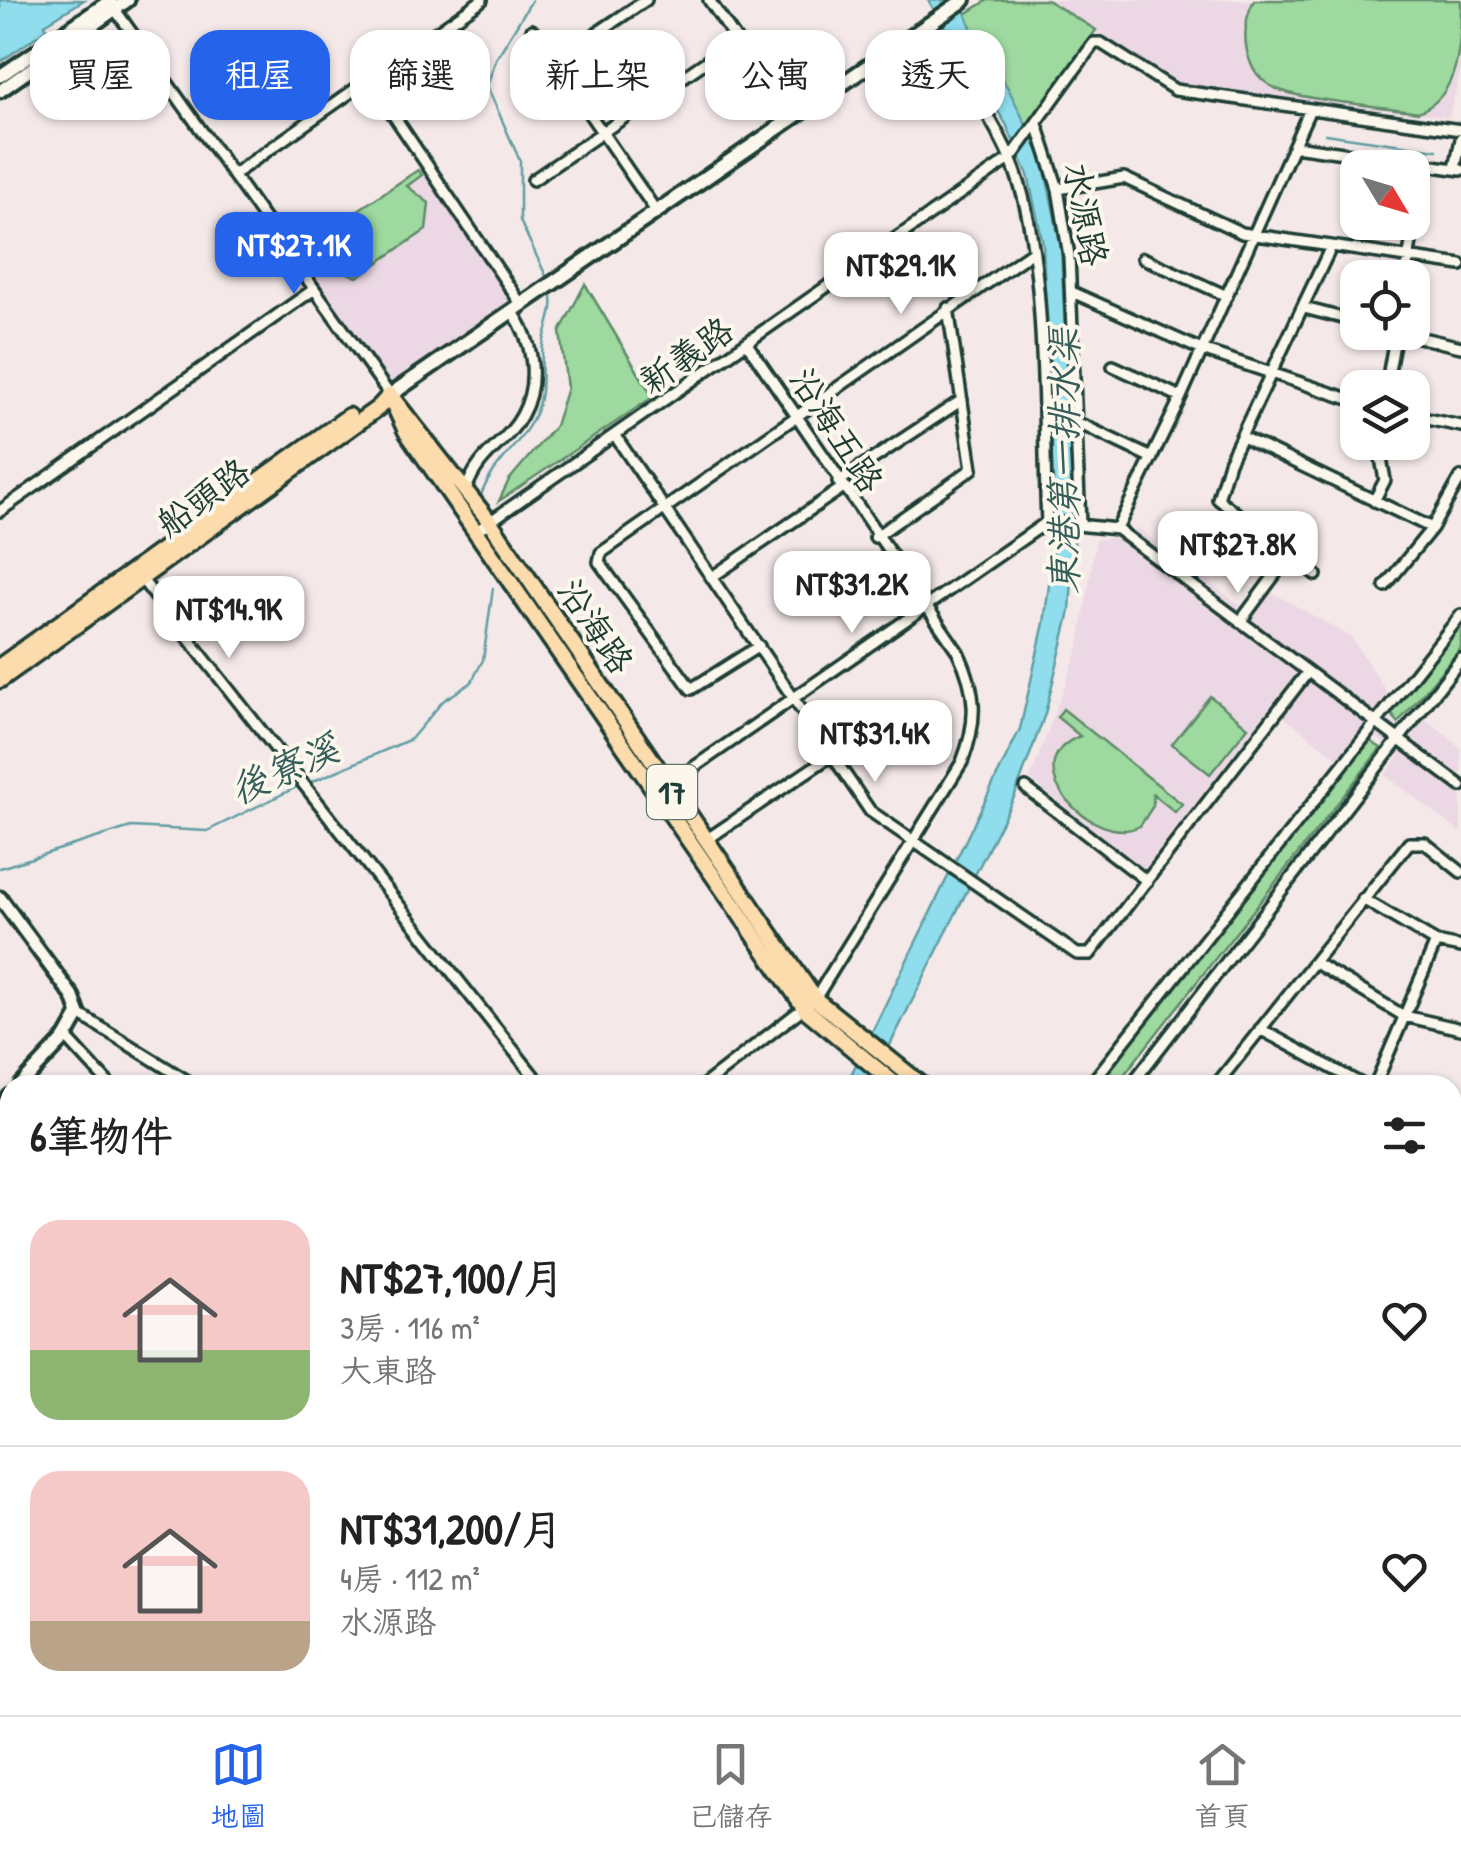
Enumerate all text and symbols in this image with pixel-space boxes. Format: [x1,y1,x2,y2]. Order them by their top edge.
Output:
chip: 買屋 [30,30,170,120]
chip: 租屋 [190,30,330,120]
chip: 篩選 [350,30,490,120]
chip: 新上架 [510,30,685,120]
chip: 公寓 [705,30,845,120]
chip: 透天 [865,30,1005,120]
north arrow [1340,150,1430,240]
map controls [1340,150,1430,460]
street label: 水源路 [1053,158,1119,270]
pin: NT$27.1K [191,212,397,297]
text: NT$27.1K [237,223,351,266]
pin: NT$29.1K [798,232,1004,317]
text: NT$29.1K [846,243,956,286]
button: locate [1340,260,1430,350]
street label: 新義路 [630,306,742,404]
water label: 東港第一排水渠 [1037,325,1089,594]
street label: 沿海五路 [779,358,895,502]
button: layers [1340,370,1430,460]
street label: 船頭路 [147,447,259,547]
pin: NT$27.8K [1135,511,1341,596]
text: NT$27.8K [1180,522,1296,565]
pin: NT$31.2K [749,551,955,636]
text: NT$31.2K [796,562,908,605]
street label: 沿海路 [547,569,645,683]
pin: NT$14.9K [126,576,332,661]
text: NT$14.9K [175,587,283,630]
pin: NT$31.4K [772,700,978,785]
text: NT$31.4K [820,711,930,754]
water label: 後寮溪 [221,720,348,815]
road number: 17 [647,765,697,819]
text: 6筆物件 [30,1107,173,1164]
icon: filters [1377,1108,1432,1163]
text: NT$27,100/月 [340,1249,565,1306]
icon: home [110,1260,230,1380]
icon: heart [1377,1293,1432,1348]
text: 3房 · 116 m² [340,1306,480,1349]
text: 大東路 [340,1349,436,1392]
text: NT$31,200/月 [340,1500,563,1557]
icon: home [110,1511,230,1631]
icon: heart [1377,1544,1432,1599]
text: 4房 · 112 m² [340,1557,480,1600]
text: 水源路 [340,1600,436,1643]
tab: 地圖 [211,1737,267,1835]
tab: 已儲存 [688,1737,772,1835]
tab: 首頁 [1194,1737,1250,1835]

